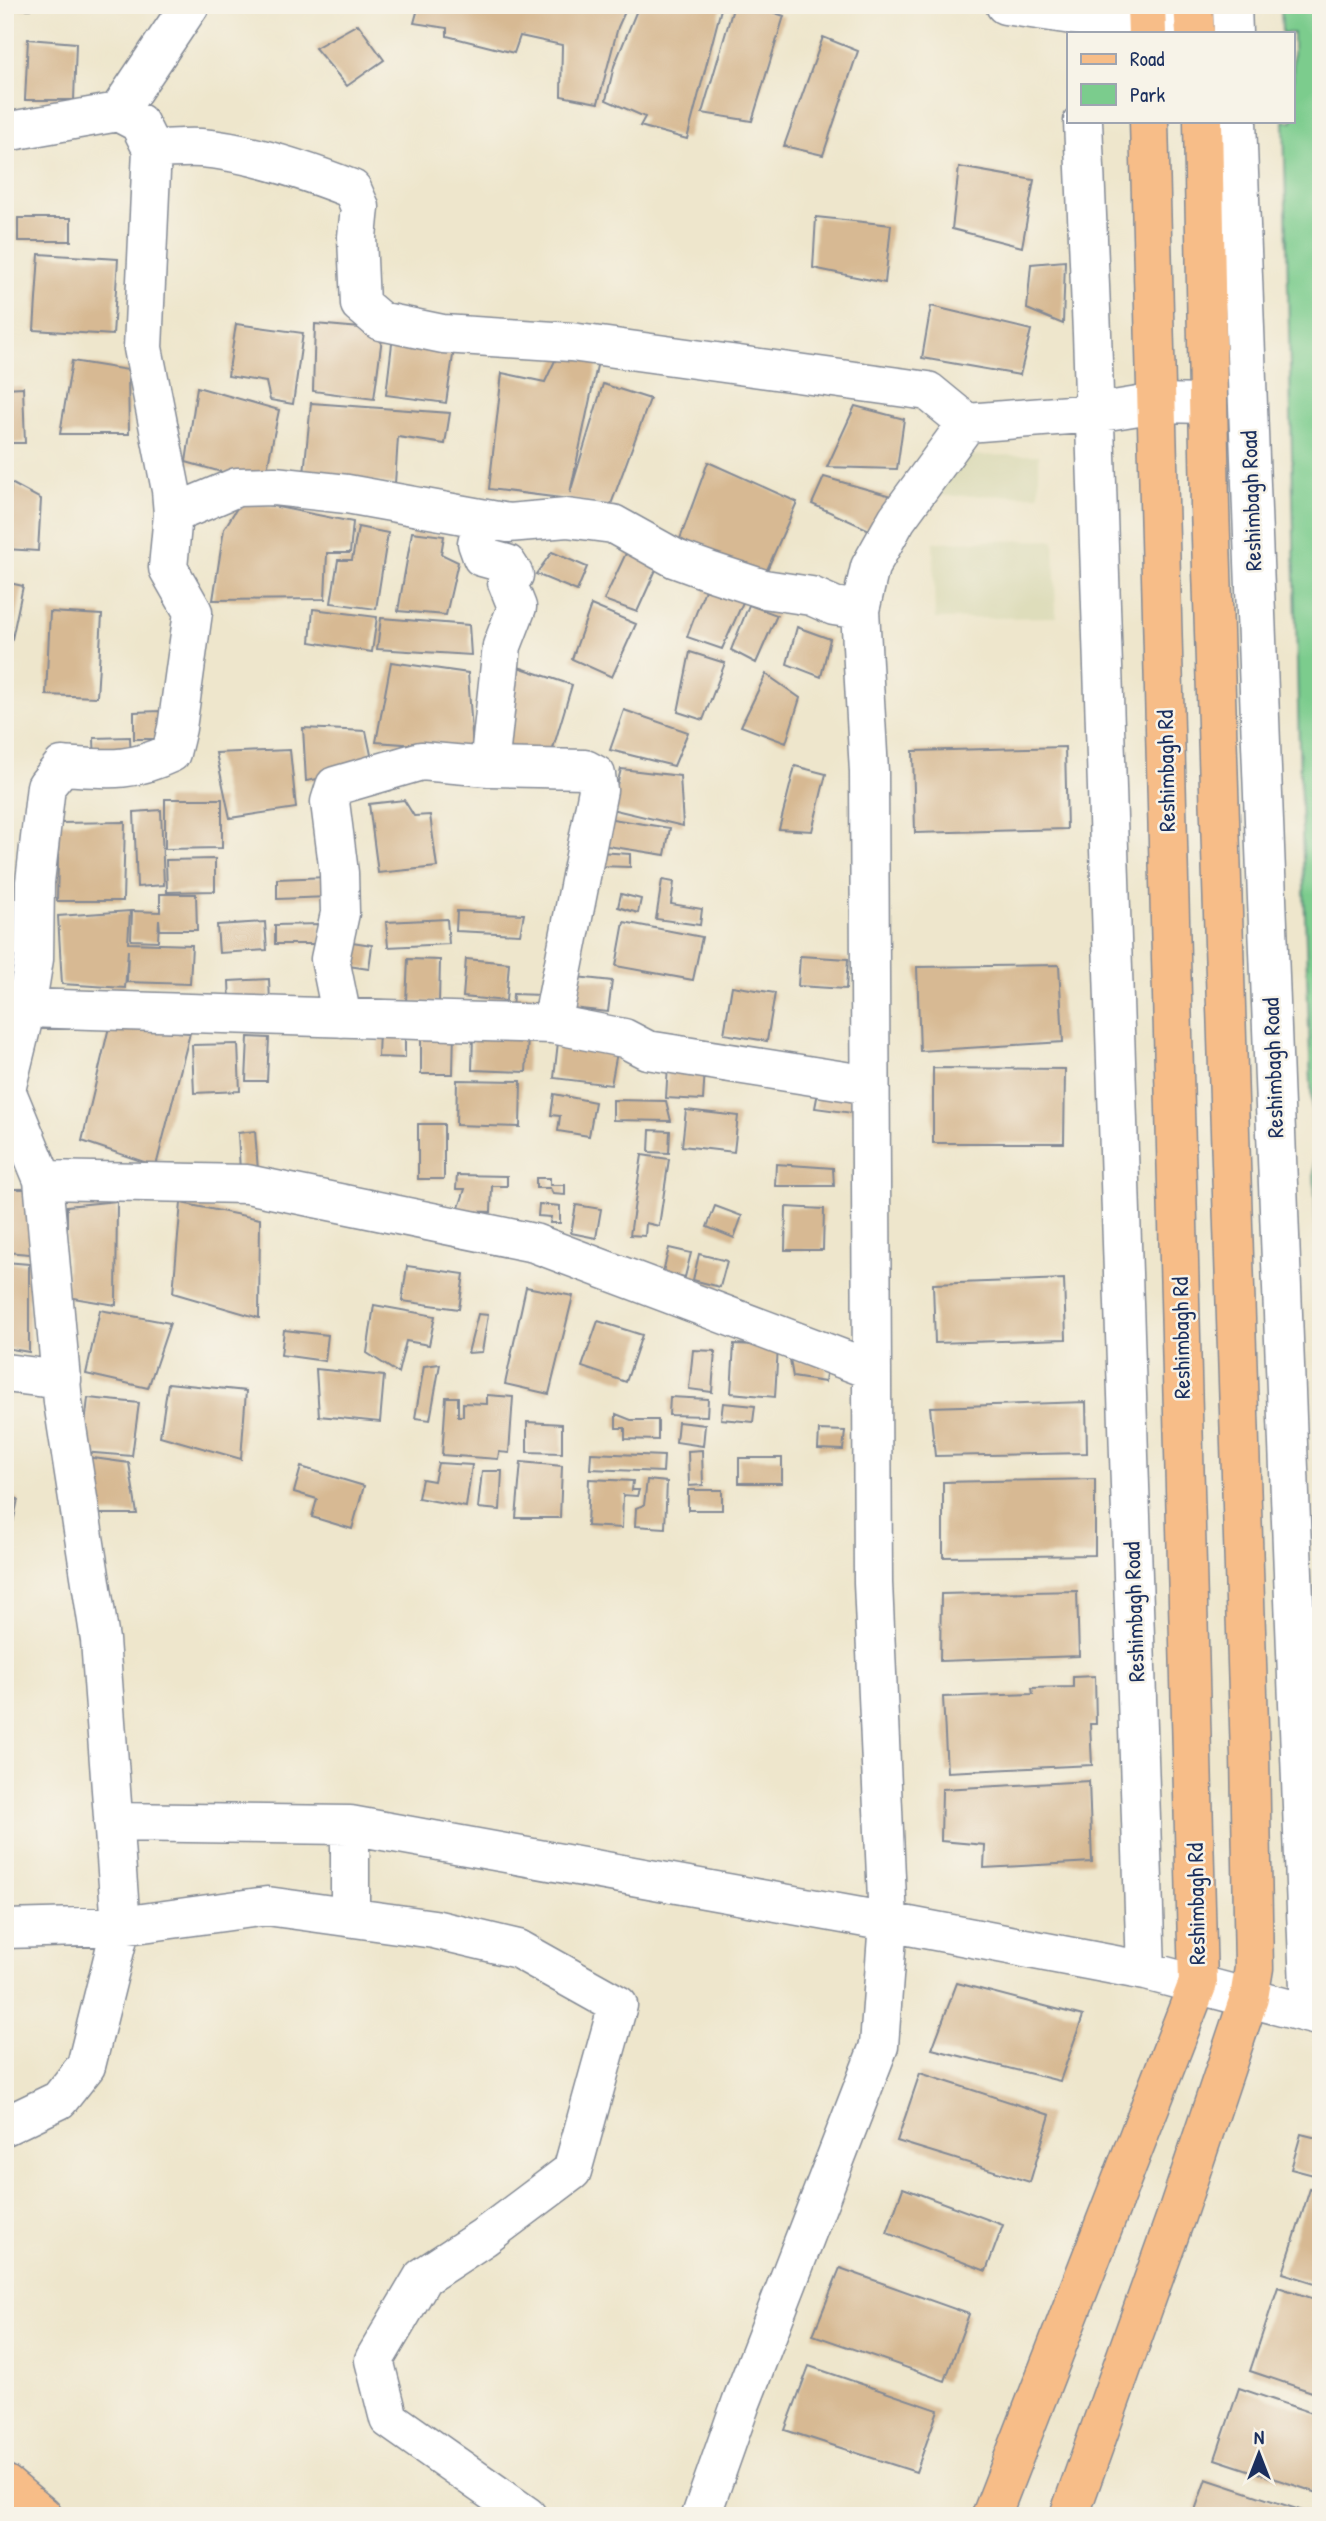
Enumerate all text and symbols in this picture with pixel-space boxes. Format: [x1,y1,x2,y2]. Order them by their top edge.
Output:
legend [1067,32,1294,122]
text: Road [1130,44,1164,73]
text: Park [1130,80,1165,109]
street label: Reshimbagh Road [1233,430,1268,572]
street label: Reshimbagh Rd [1149,710,1182,832]
street label: Reshimbagh Road [1255,997,1290,1139]
street label: Reshimbagh Rd [1164,1277,1197,1399]
street label: Reshimbagh Road [1116,1541,1151,1683]
street label: Reshimbagh Rd [1179,1843,1212,1965]
north arrow [1224,2420,1294,2490]
text: N [1254,2424,1264,2450]

